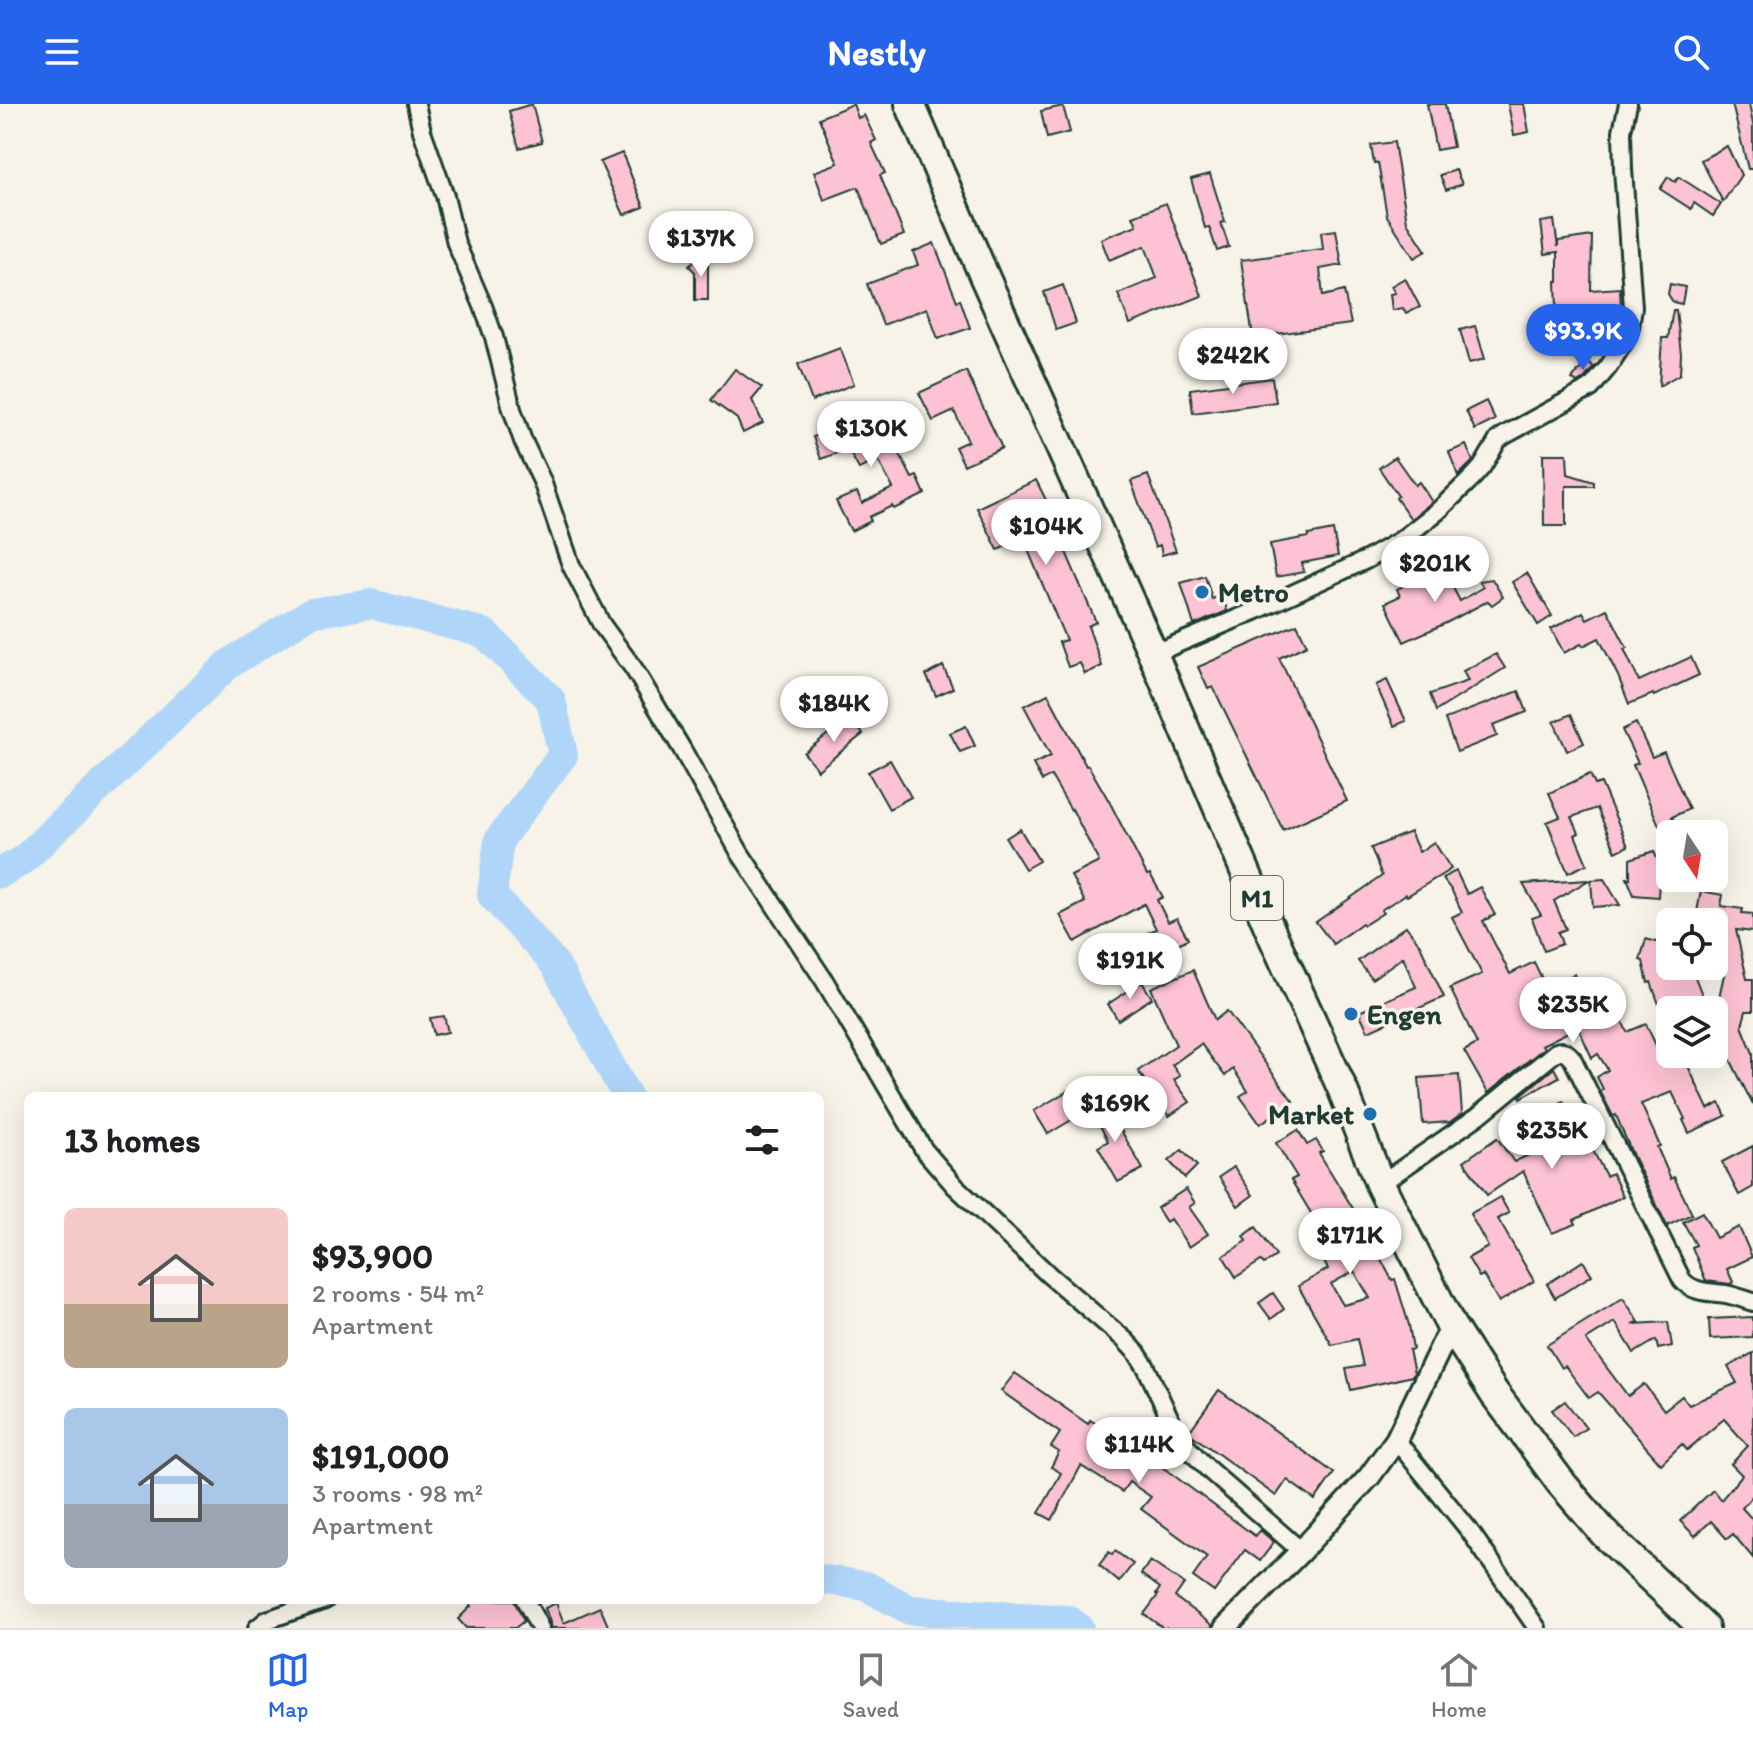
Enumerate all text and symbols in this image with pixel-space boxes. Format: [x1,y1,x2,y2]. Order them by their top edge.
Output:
icon: menu [40,30,84,74]
icon: search [1669,30,1713,74]
text: Nestly [827,31,926,74]
pin: $137K [645,211,757,279]
text: $137K [667,221,735,253]
pin: $93.9K [1518,304,1648,372]
text: $93.9K [1544,314,1622,346]
pin: $242K [1177,328,1289,396]
text: $242K [1197,338,1269,370]
pin: $130K [815,401,927,469]
text: $130K [835,411,907,443]
pin: $104K [990,499,1102,567]
text: $104K [1009,509,1083,541]
pin: $201K [1379,536,1491,604]
text: $201K [1399,546,1471,578]
place label: Metro [1218,575,1289,609]
marker: Metro [1193,583,1211,601]
pin: $184K [778,676,890,744]
text: $184K [798,686,870,718]
north arrow [1656,820,1728,892]
map controls [1656,820,1728,1068]
road number: M1 [1231,876,1283,920]
button: locate [1656,908,1728,980]
pin: $191K [1074,933,1186,1001]
text: $191K [1096,943,1164,975]
pin: $235K [1517,977,1629,1045]
text: $235K [1537,987,1609,1019]
button: layers [1656,996,1728,1068]
place label: Engen [1367,997,1442,1031]
marker: Engen [1342,1005,1360,1023]
pin: $169K [1059,1076,1171,1144]
text: $169K [1080,1086,1150,1118]
place label: Market [1268,1097,1354,1131]
pin: $235K [1496,1103,1608,1171]
marker: Market [1361,1105,1379,1123]
text: $235K [1516,1113,1588,1145]
icon: filters [740,1118,784,1162]
text: 13 homes [64,1120,200,1161]
pin: $171K [1294,1208,1406,1276]
text: $171K [1317,1218,1383,1250]
text: $93,900 [312,1236,433,1277]
icon: home [128,1240,224,1336]
text: 2 rooms · 54 m² [312,1277,484,1309]
text: Apartment [312,1309,433,1341]
pin: $114K [1083,1417,1195,1485]
text: $114K [1104,1427,1174,1459]
text: $191,000 [312,1436,449,1477]
icon: home [128,1440,224,1536]
text: 3 rooms · 98 m² [312,1477,483,1509]
text: Apartment [312,1509,433,1541]
tab: Map [266,1648,310,1723]
tab: Saved [843,1648,899,1723]
tab: Home [1431,1648,1487,1723]

